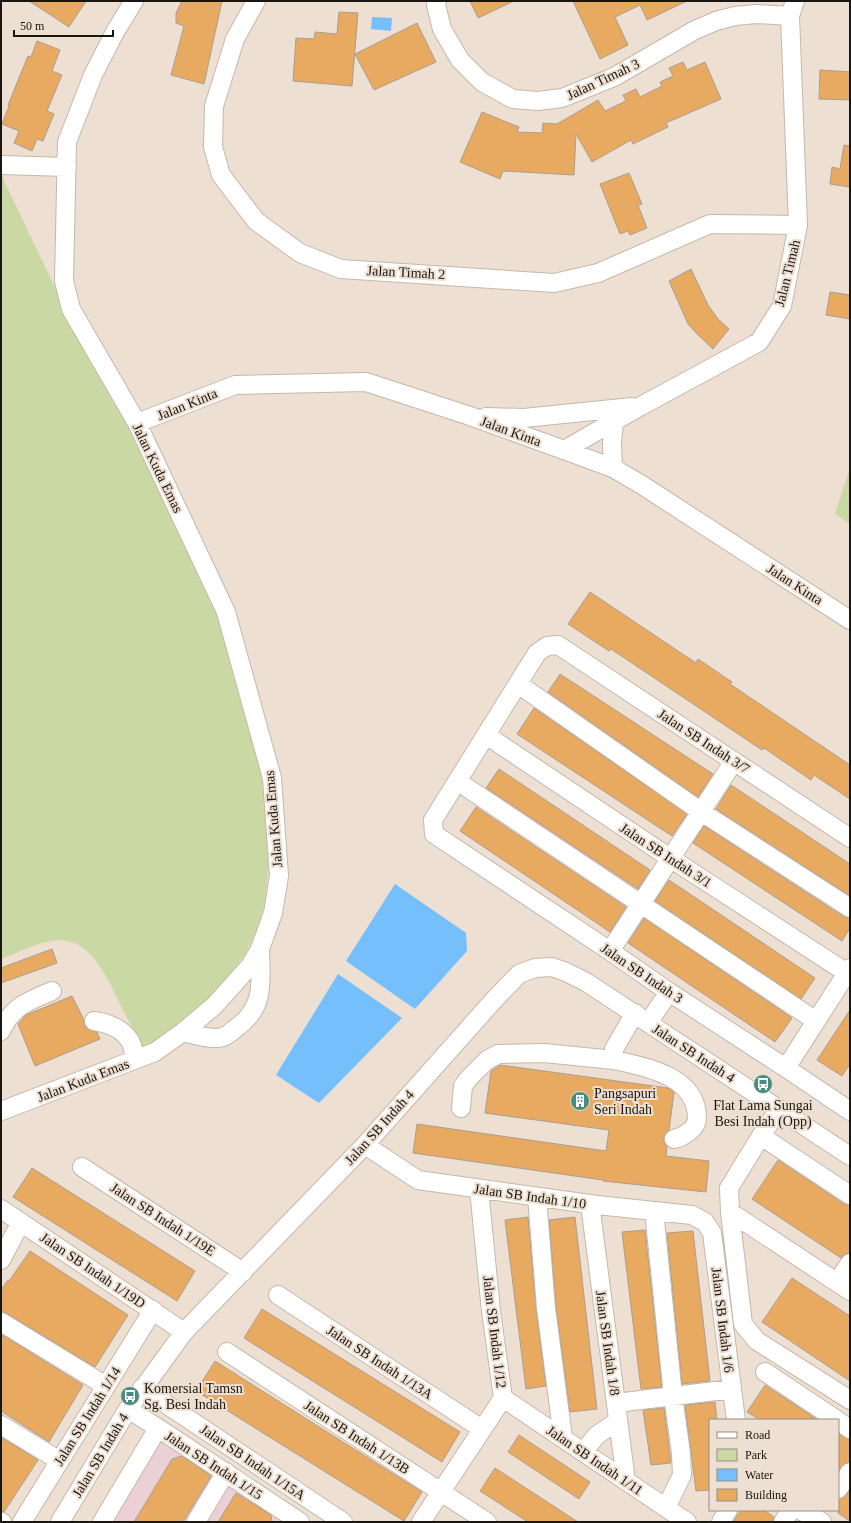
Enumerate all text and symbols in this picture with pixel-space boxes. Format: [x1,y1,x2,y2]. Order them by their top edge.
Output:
scale bar [14,12,113,38]
text: 50 m [20,19,45,33]
street label: Jalan Timah 3 [564,56,642,103]
street label: Jalan Timah [772,238,803,308]
street label: Jalan Timah 2 [366,263,446,282]
street label: Jalan Kinta [155,385,220,423]
street label: Jalan Kinta [478,414,544,450]
street label: Jalan Kuda Emas [130,421,186,515]
street label: Jalan Kinta [764,561,826,608]
street label: Jalan SB Indah 3/7 [655,706,752,777]
street label: Jalan Kuda Emas [262,770,285,868]
street label: Jalan SB Indah 3/1 [617,820,714,891]
street label: Jalan SB Indah 3 [598,941,685,1006]
street label: Jalan SB Indah 4 [650,1021,738,1086]
street label: Jalan Kuda Emas [35,1056,131,1105]
bus stop icon: Flat Lama Sungai Besi Indah (Opp) [752,1073,774,1095]
place label: Pangsapuri Seri Indah [594,1086,656,1117]
street label: Jalan SB Indah 4 [342,1087,417,1168]
building icon: Pangsapuri Seri Indah [569,1090,591,1112]
place label: Flat Lama Sungai Besi Indah (Opp) [713,1098,813,1130]
street label: Jalan SB Indah 1/19E [108,1180,218,1259]
street label: Jalan SB Indah 1/10 [473,1181,587,1212]
street label: Jalan SB Indah 1/19D [37,1230,148,1311]
street label: Jalan SB Indah 1/6 [709,1266,736,1374]
street label: Jalan SB Indah 1/12 [480,1275,509,1389]
street label: Jalan SB Indah 1/8 [593,1289,622,1397]
street label: Jalan SB Indah 1/13A [324,1323,436,1403]
street label: Jalan SB Indah 1/14 [51,1364,124,1468]
place label: Komersial Tamsn Sg. Besi Indah [144,1381,243,1412]
bus stop icon: Komersial Tamsn Sg. Besi Indah [119,1385,141,1407]
street label: Jalan SB Indah 1/13B [301,1398,412,1477]
street label: Jalan SB Indah 4 [69,1411,131,1500]
legend [709,1419,839,1511]
street label: Jalan SB Indah 1/15A [197,1421,309,1503]
street label: Jalan SB Indah 1/11 [544,1423,646,1498]
street label: Jalan SB Indah 1/15 [162,1427,266,1503]
text: Road [745,1428,770,1442]
text: Park [745,1448,767,1462]
text: Water [745,1468,773,1482]
text: Building [745,1488,787,1502]

